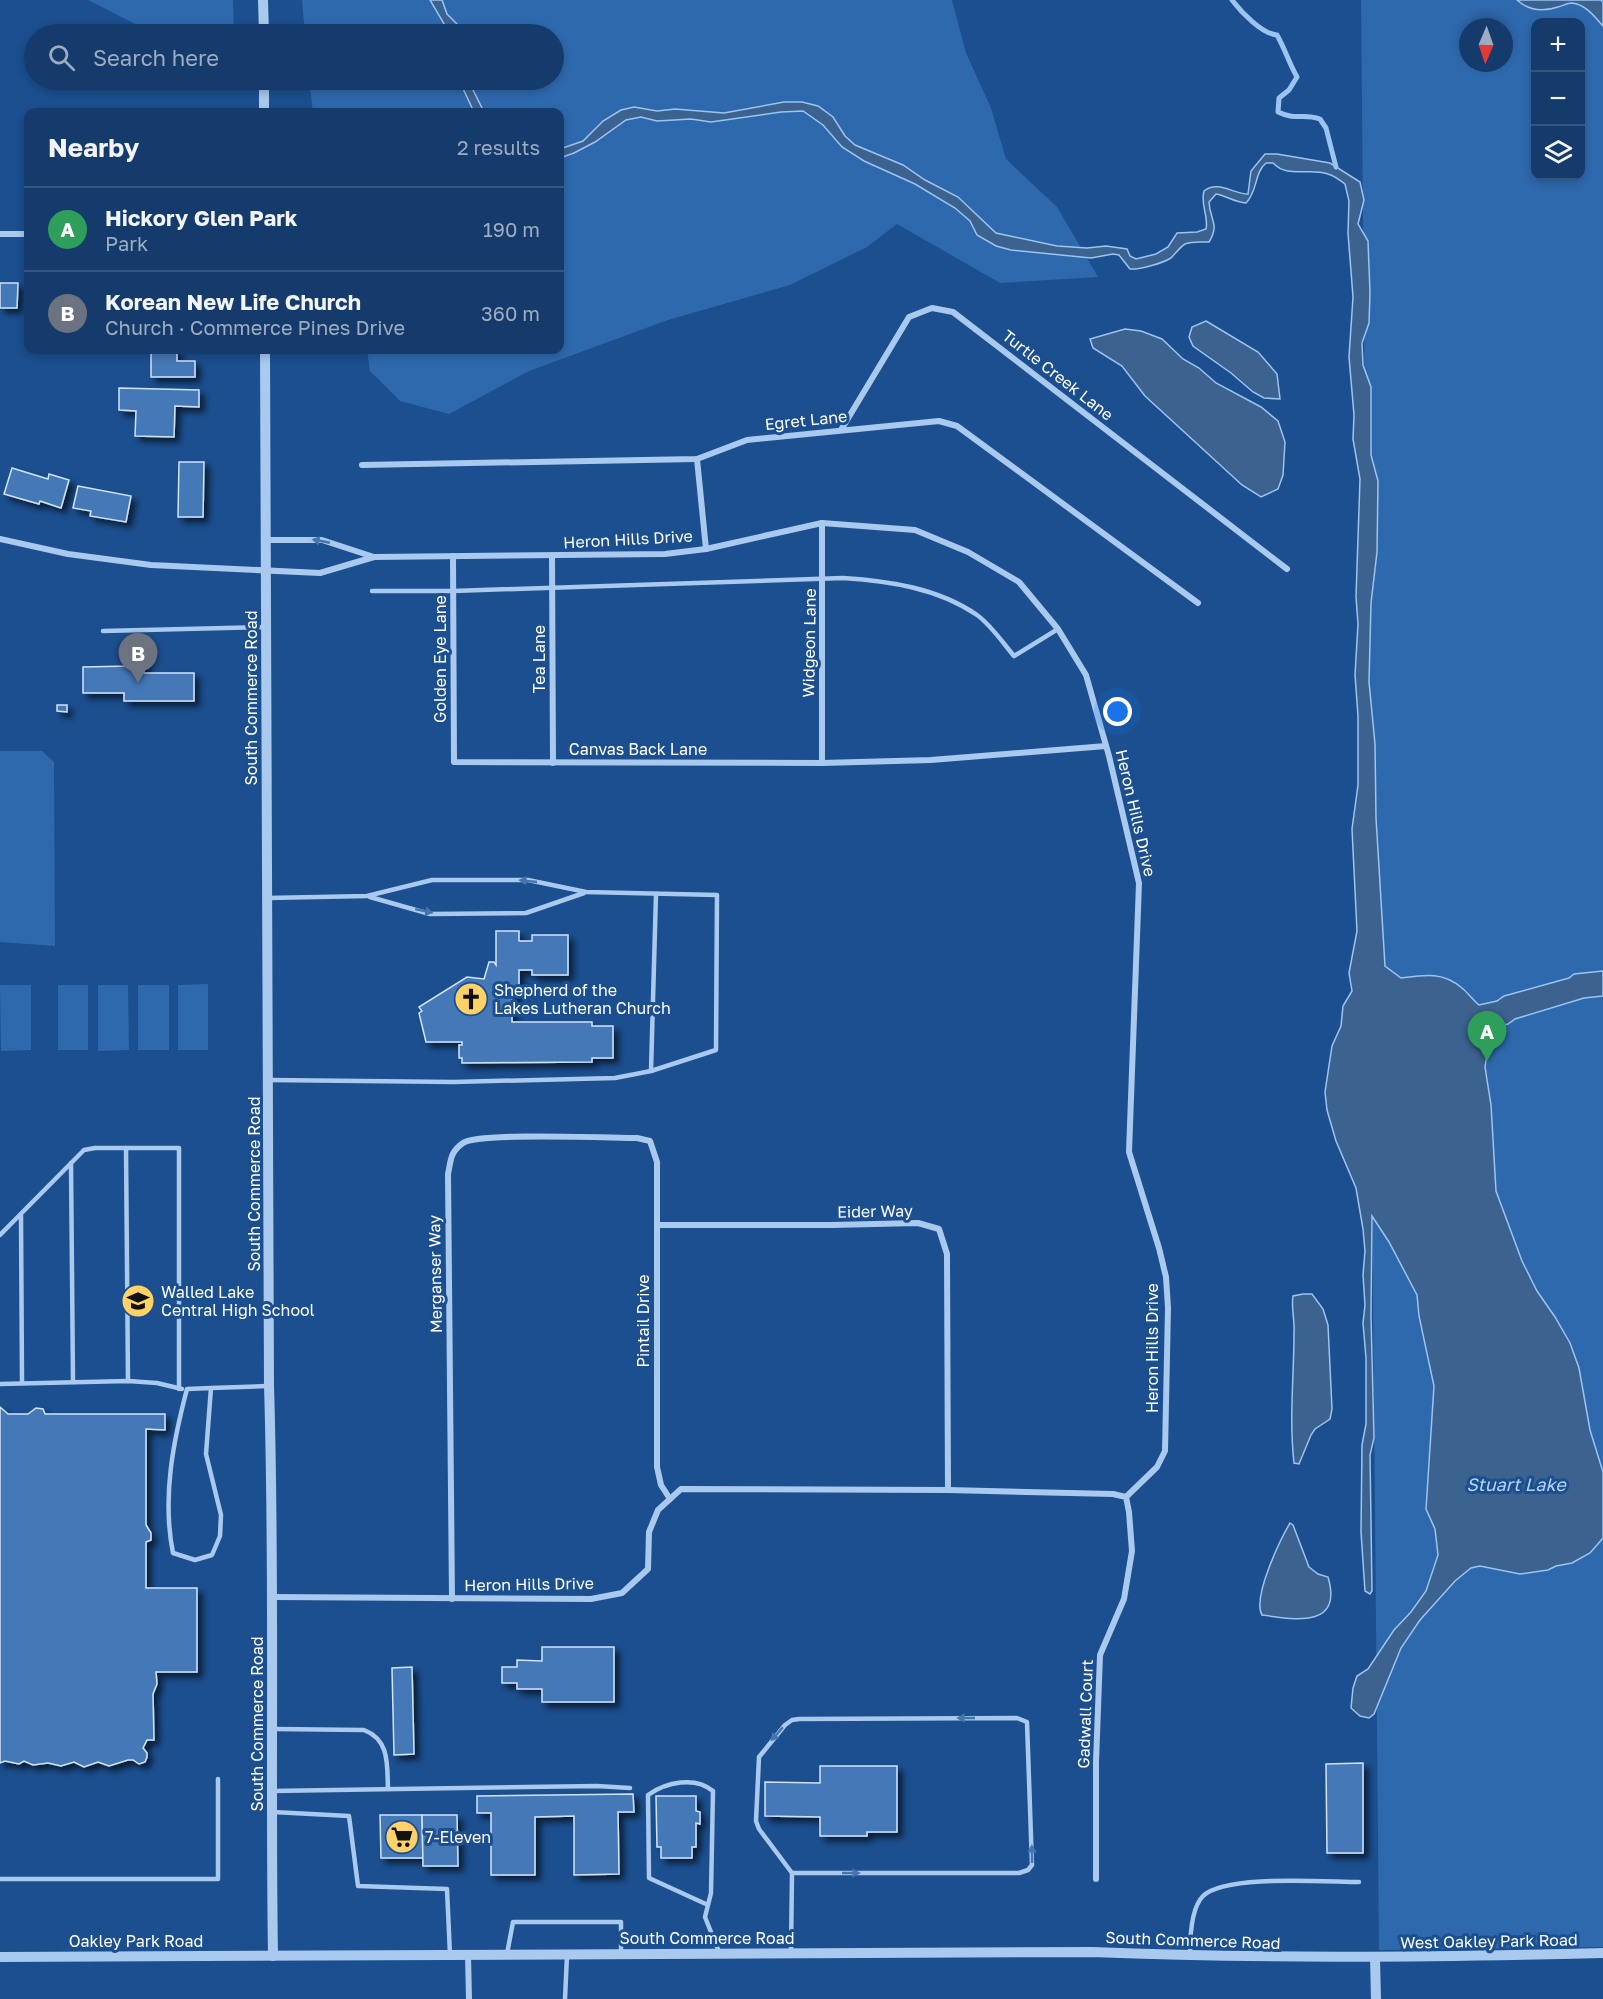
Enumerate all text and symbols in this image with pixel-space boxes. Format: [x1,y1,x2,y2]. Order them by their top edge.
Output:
north arrow [1459,18,1513,72]
map controls [1531,18,1585,180]
button: + [1531,18,1585,72]
search box [24,24,564,90]
icon: search [45,41,78,74]
text: Search here [93,44,219,71]
button: − [1531,72,1585,126]
button: layers [1531,126,1585,180]
text: Nearby [48,132,139,163]
text: 2 results [457,135,540,159]
text: Hickory Glen Park [105,204,297,231]
text: A [60,217,75,241]
text: 190 m [483,217,540,241]
text: Park [105,231,148,255]
text: Korean New Life Church [105,288,361,315]
text: B [60,301,75,325]
text: 360 m [481,301,540,325]
text: Church · Commerce Pines Drive [105,315,405,339]
street label: Turtle Creek Lane [999,325,1117,425]
street label: Egret Lane [764,406,848,434]
street label: Heron Hills Drive [563,526,693,552]
one-way arrow [311,536,330,545]
street label: Widgeon Lane [798,588,820,698]
street label: Golden Eye Lane [430,595,450,723]
street label: South Commerce Road [241,610,261,786]
street label: Tea Lane [529,625,549,693]
pin: B [118,634,158,683]
your location [1103,697,1132,726]
street label: Canvas Back Lane [569,739,707,759]
street label: Heron Hills Drive [1112,748,1160,878]
one-way arrow [519,877,538,886]
one-way arrow [415,907,433,917]
place label: Shepherd of the Lakes Lutheran Church [494,980,671,1018]
church icon: Shepherd of the Lakes Lutheran Church [453,981,489,1017]
pin: A [1468,1012,1506,1061]
street label: South Commerce Road [244,1096,264,1272]
street label: Eider Way [837,1200,913,1222]
street label: Merganser Way [424,1215,446,1333]
street label: Pintail Drive [633,1275,653,1367]
place label: Walled Lake Central High School [161,1282,315,1320]
school or university icon: Walled Lake Central High School [120,1283,156,1319]
street label: Heron Hills Drive [1142,1283,1162,1413]
water label: Stuart Lake [1466,1473,1567,1495]
street label: Heron Hills Drive [464,1573,594,1595]
street label: South Commerce Road [247,1636,267,1812]
street label: Gadwall Court [1073,1659,1097,1769]
one-way arrow [956,1713,975,1723]
one-way arrow [771,1726,784,1741]
supermarket icon: 7-Eleven [384,1819,420,1855]
place label: 7-Eleven [425,1827,491,1847]
one-way arrow [1027,1844,1036,1863]
one-way arrow [841,1868,860,1878]
street label: South Commerce Road [1105,1927,1281,1953]
street label: South Commerce Road [619,1928,795,1948]
street label: West Oakley Park Road [1400,1929,1578,1953]
street label: Oakley Park Road [69,1931,203,1951]

